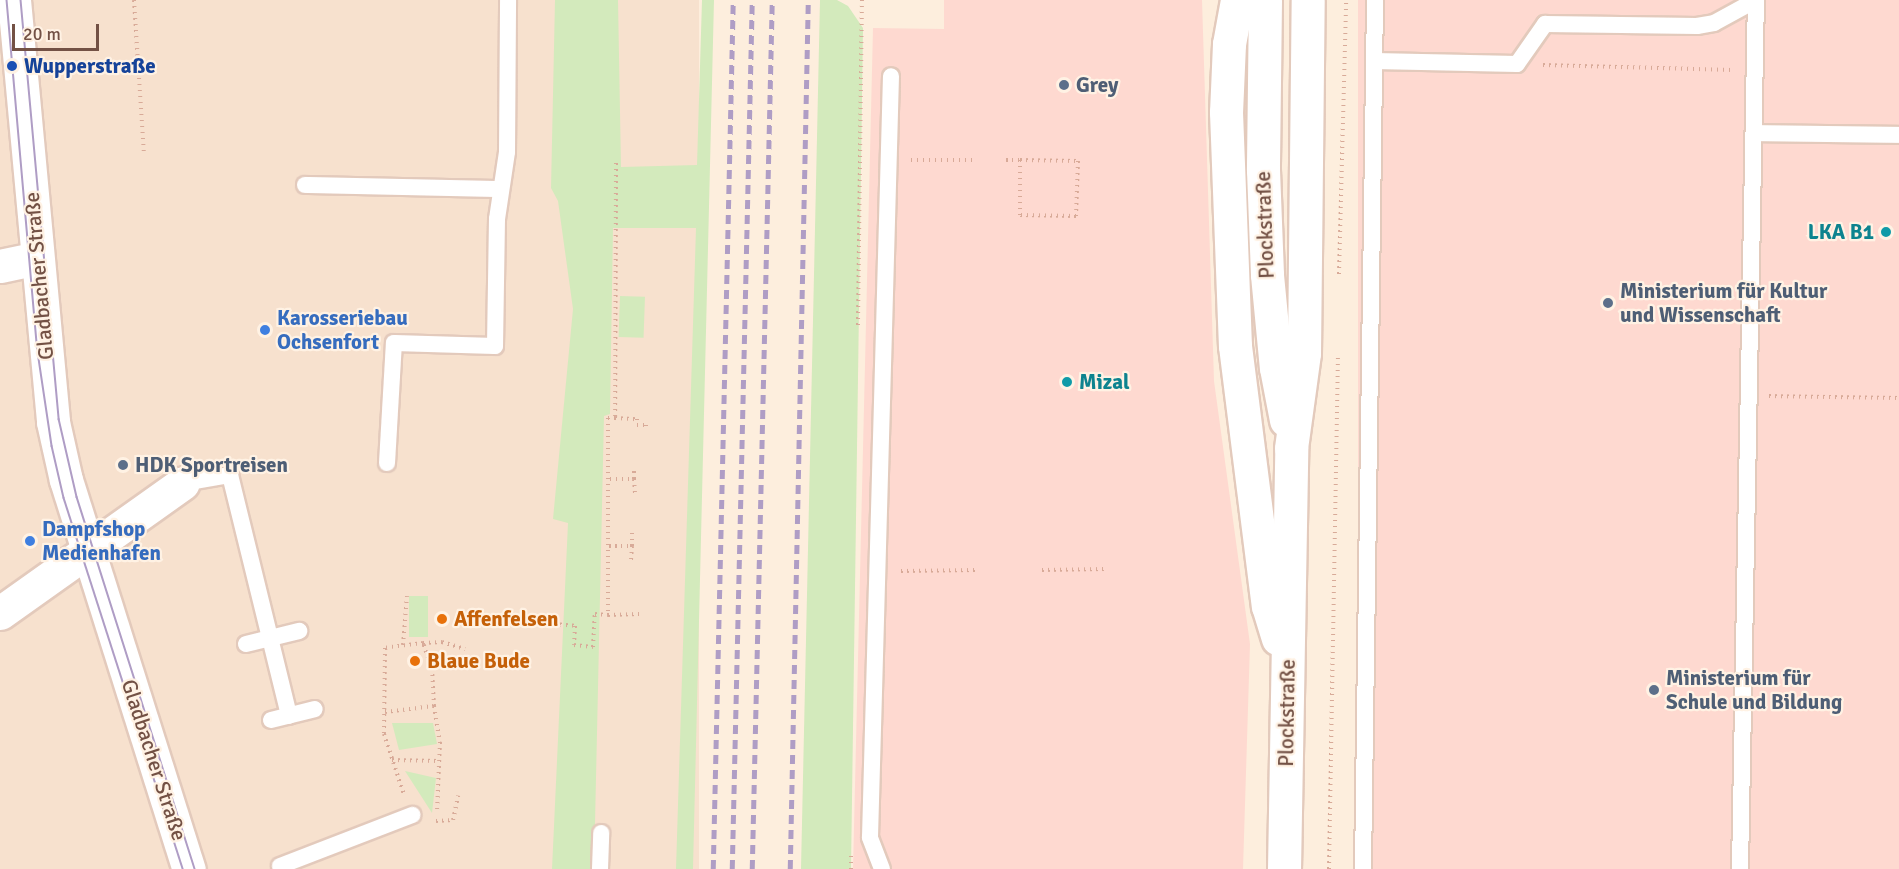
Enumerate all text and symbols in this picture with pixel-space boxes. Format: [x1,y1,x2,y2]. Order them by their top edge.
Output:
scale bar [15,12,102,50]
text: 20 m [23,23,61,45]
place label: Wupperstraße [24,53,156,79]
marker: Wupperstraße [5,59,19,73]
place label: Grey [1076,72,1118,98]
marker: Grey [1057,78,1071,92]
street label: Plockstraße [1251,171,1279,279]
street label: Gladbacher Straße [19,191,59,361]
place label: LKA B1 [1808,219,1874,245]
marker: LKA B1 [1879,225,1893,239]
place label: Ministerium für Kultur und Wissenschaft [1620,278,1827,328]
marker: Ministerium für Kultur und Wissenschaft [1601,296,1615,310]
place label: Karosseriebau Ochsenfort [277,305,408,355]
marker: Karosseriebau Ochsenfort [258,323,272,337]
place label: Mizal [1079,369,1130,395]
marker: Mizal [1060,375,1074,389]
place label: HDK Sportreisen [135,452,288,478]
marker: HDK Sportreisen [116,458,130,472]
place label: Dampfshop Medienhafen [42,516,161,566]
marker: Dampfshop Medienhafen [23,534,37,548]
place label: Affenfelsen [454,606,559,632]
marker: Affenfelsen [435,612,449,626]
place label: Blaue Bude [427,648,530,674]
marker: Blaue Bude [408,654,422,668]
street label: Plockstraße [1273,659,1301,767]
place label: Ministerium für Schule und Bildung [1666,665,1842,715]
street label: Gladbacher Straße [116,676,192,844]
marker: Ministerium für Schule und Bildung [1647,683,1661,697]

